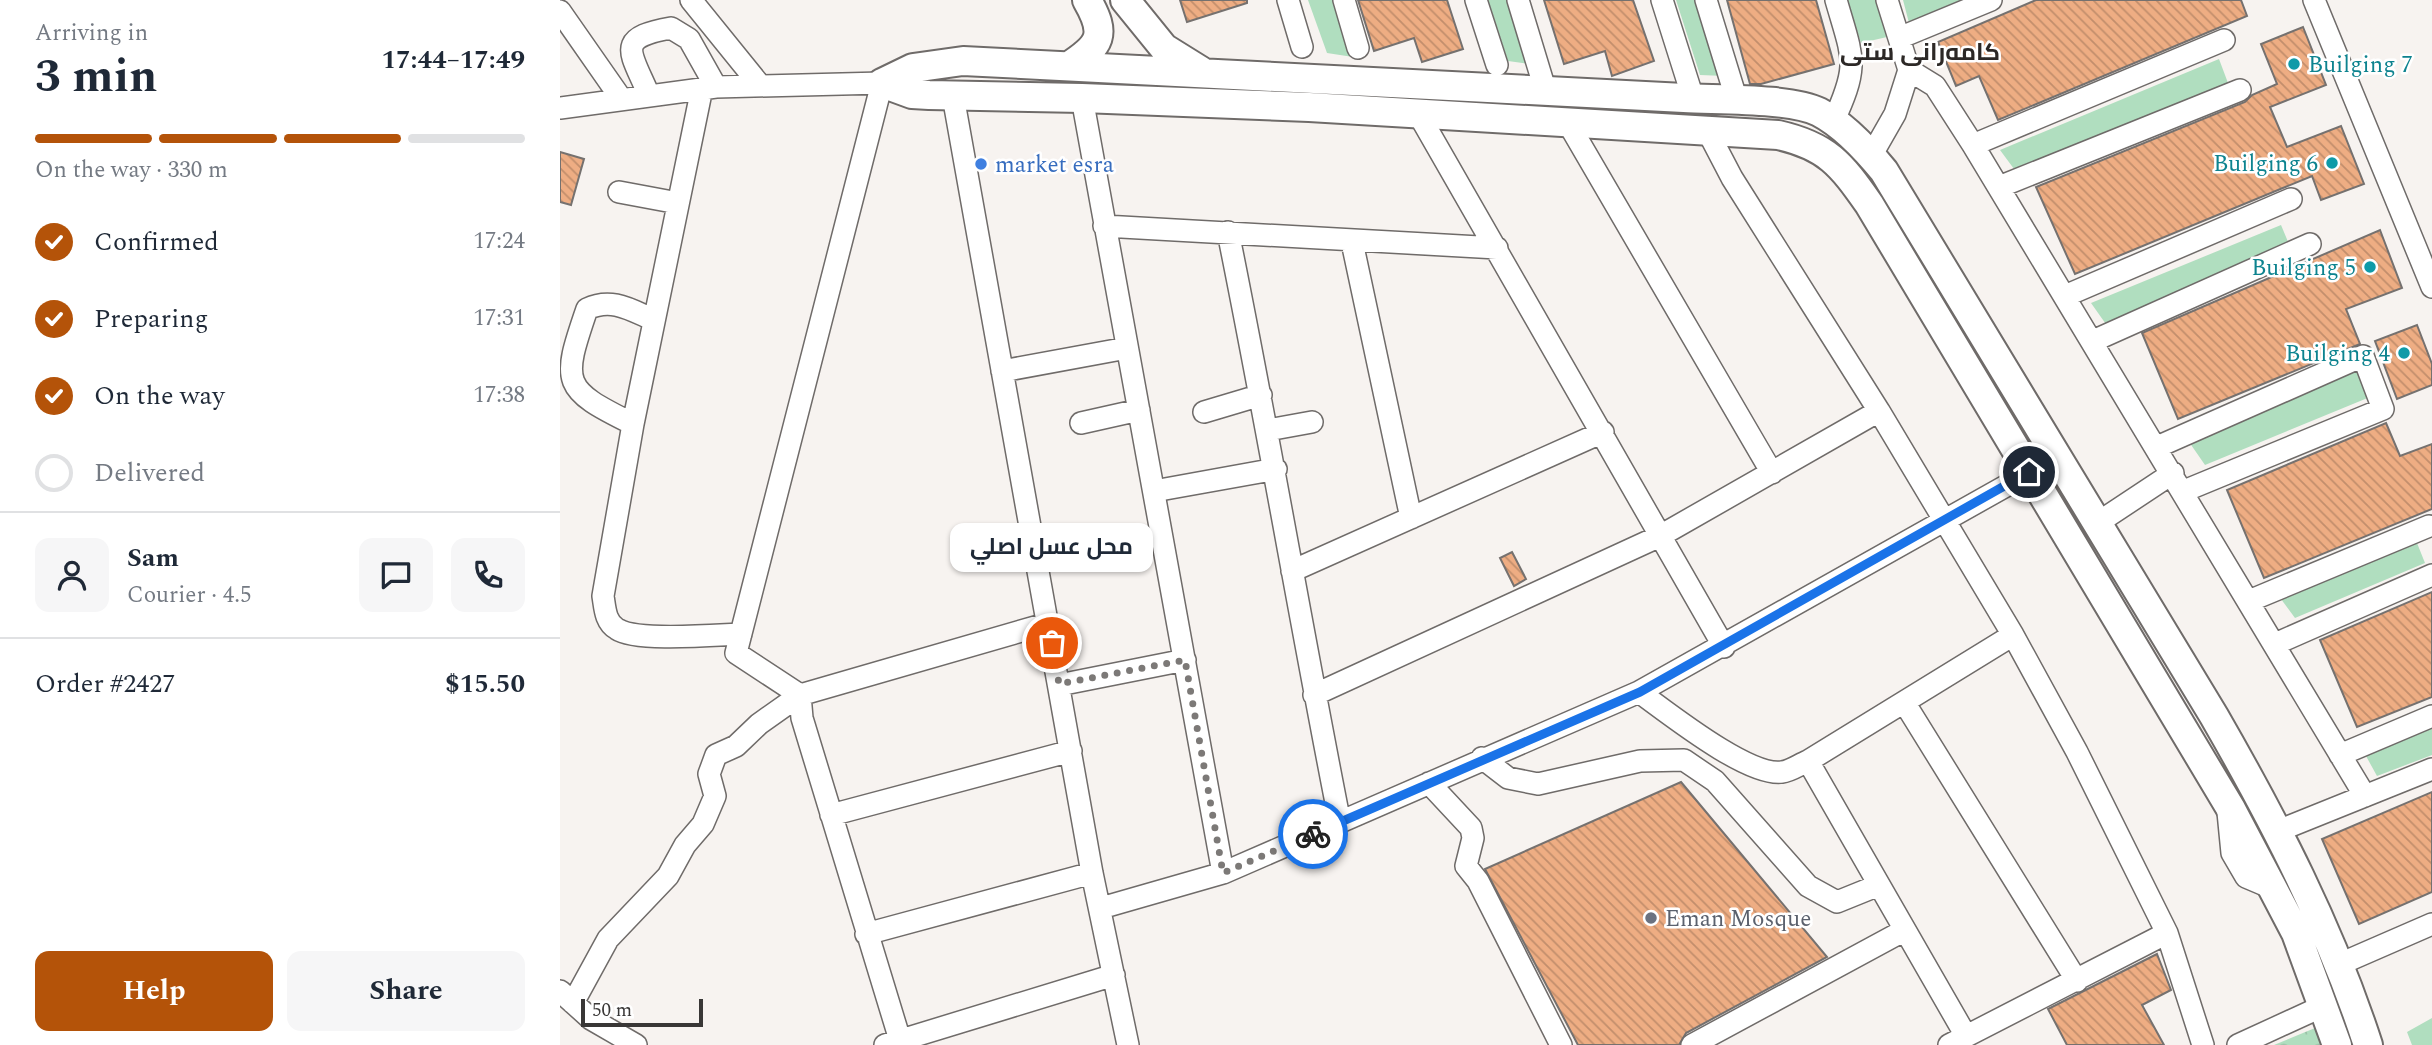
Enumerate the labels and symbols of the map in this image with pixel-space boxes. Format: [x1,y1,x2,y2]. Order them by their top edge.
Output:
district label: كامه‌رانی ستی [1840,35,2000,71]
place label: Builging 7 [2308,48,2413,83]
marker: Builging 7 [2286,56,2302,72]
place label: Builging 6 [2213,147,2318,182]
place label: market esra [995,148,1114,183]
marker: Builging 6 [2324,155,2340,171]
marker: market esra [973,156,989,172]
place label: Builging 5 [2251,251,2356,286]
marker: Builging 5 [2362,259,2378,275]
place label: Builging 4 [2285,337,2390,372]
marker: Builging 4 [2396,345,2412,361]
pin [1999,442,2059,502]
callout: محل عسل اصلي [951,524,1154,573]
pin [1022,613,1082,673]
courier [1278,799,1348,869]
place label: Eman Mosque [1665,902,1811,937]
marker: Eman Mosque [1643,910,1659,926]
scale bar [581,996,704,1028]

